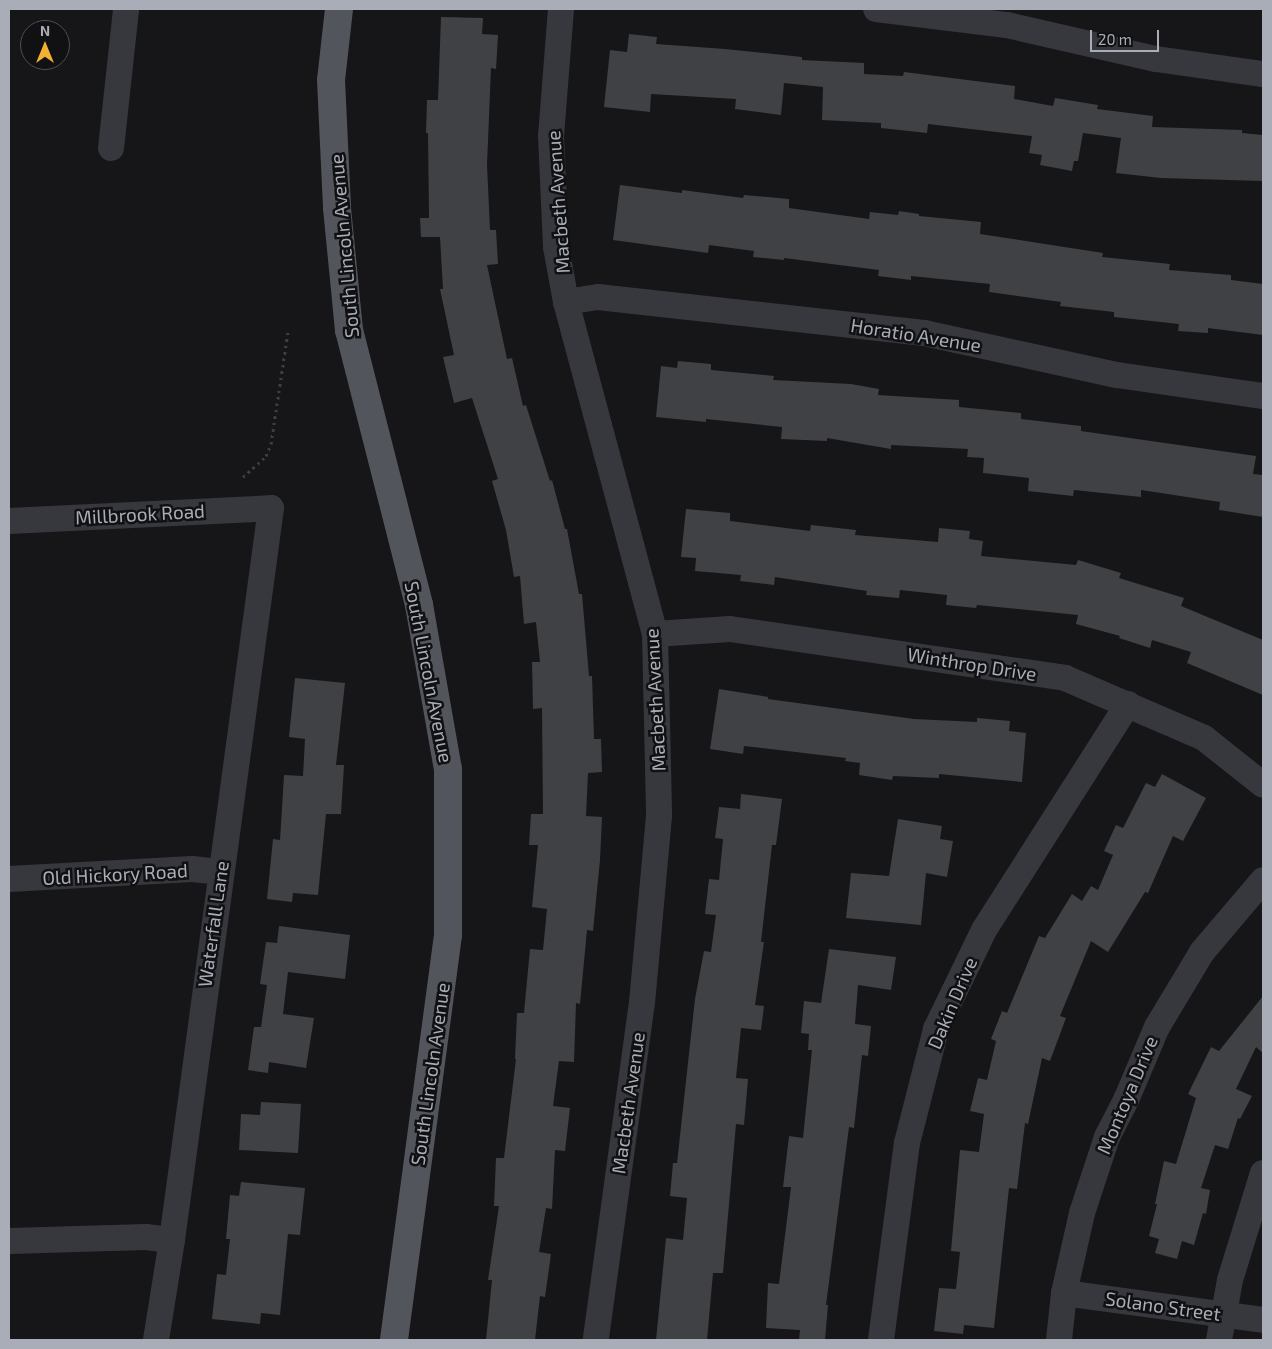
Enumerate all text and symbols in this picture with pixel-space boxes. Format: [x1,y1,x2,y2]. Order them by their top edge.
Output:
north arrow [20,20,70,70]
scale bar [1092,20,1161,52]
text: N [40,22,50,39]
text: 20 m [1098,30,1132,48]
street label: Macbeth Avenue [542,130,574,274]
street label: South Lincoln Avenue [325,153,363,339]
street label: Horatio Avenue [849,313,983,357]
street label: Millbrook Road [74,499,206,529]
street label: South Lincoln Avenue [400,579,458,765]
street label: Macbeth Avenue [640,628,670,772]
street label: Winthrop Drive [906,643,1038,685]
street label: Old Hickory Road [42,859,188,889]
street label: Waterfall Lane [193,859,233,989]
street label: Dakin Drive [922,954,982,1052]
street label: South Lincoln Avenue [406,981,454,1167]
street label: Macbeth Avenue [607,1030,649,1176]
street label: Montoya Drive [1092,1032,1162,1158]
street label: Solano Street [1104,1287,1222,1325]

